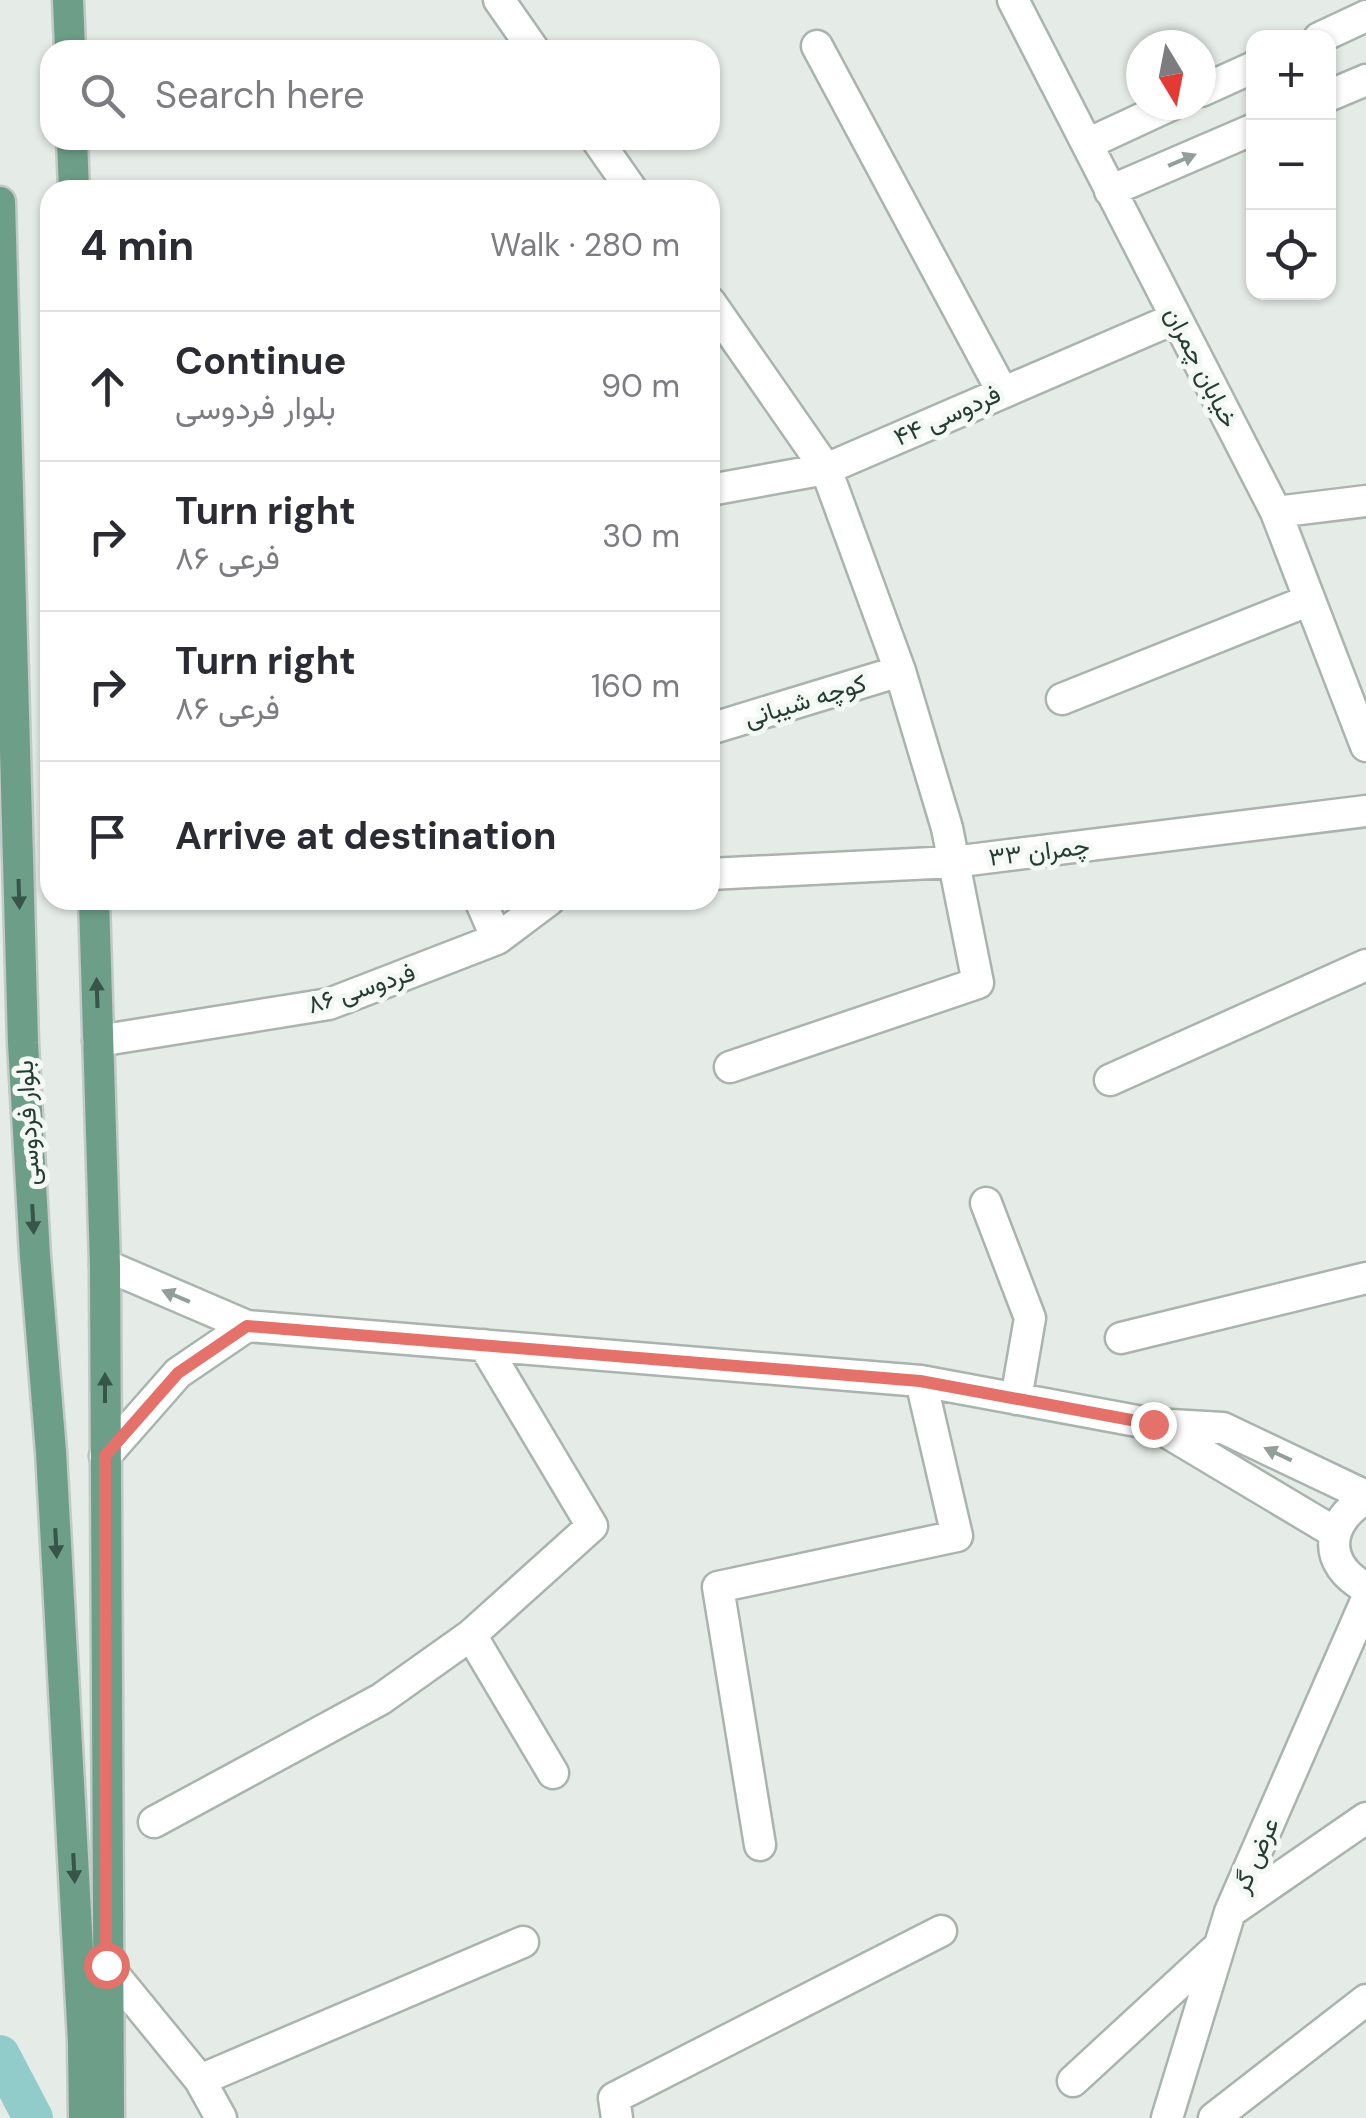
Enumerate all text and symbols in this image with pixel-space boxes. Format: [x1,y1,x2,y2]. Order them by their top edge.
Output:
north arrow [1126,30,1216,120]
map controls [1246,30,1336,300]
button: + [1246,30,1336,120]
search box [40,40,720,150]
icon: search [75,68,130,123]
text: Search here [155,70,365,120]
button: − [1246,120,1336,210]
one-way arrow [1167,152,1197,168]
button: locate [1246,210,1336,300]
text: 4 min [80,218,194,273]
text: Walk · 280 m [490,224,680,266]
street label: خیابان چمران [1157,301,1246,433]
text: Continue [175,336,346,386]
icon: ahead [80,359,135,414]
text: 90 m [601,365,680,407]
street label: فردوسی ۴۴ [889,377,1006,454]
text: بلوار فردوسی [175,387,336,429]
text: Turn right [175,486,356,536]
icon: right [80,509,135,564]
text: 30 m [602,515,680,557]
text: فرعی ۸۶ [175,537,280,579]
text: Turn right [175,636,356,686]
icon: right [80,659,135,714]
text: 160 m [591,665,680,707]
street label: کوچه شیبانی [740,666,870,735]
text: فرعی ۸۶ [175,687,280,729]
icon: arrive [80,809,135,864]
text: Arrive at destination [175,811,557,861]
street label: چمران ۳۳ [987,829,1091,874]
one-way arrow [11,879,27,911]
street label: فردوسی ۸۶ [303,956,419,1021]
one-way arrow [88,976,104,1008]
street label: بلوار فردوسی [8,1059,47,1187]
one-way arrow [25,1204,41,1235]
one-way arrow [161,1288,191,1304]
one-way arrow [97,1371,113,1403]
route end [1131,1402,1177,1448]
one-way arrow [1263,1446,1292,1463]
one-way arrow [48,1528,64,1560]
street label: عرض گر [1224,1812,1287,1899]
one-way arrow [66,1852,82,1884]
route start [84,1943,130,1989]

